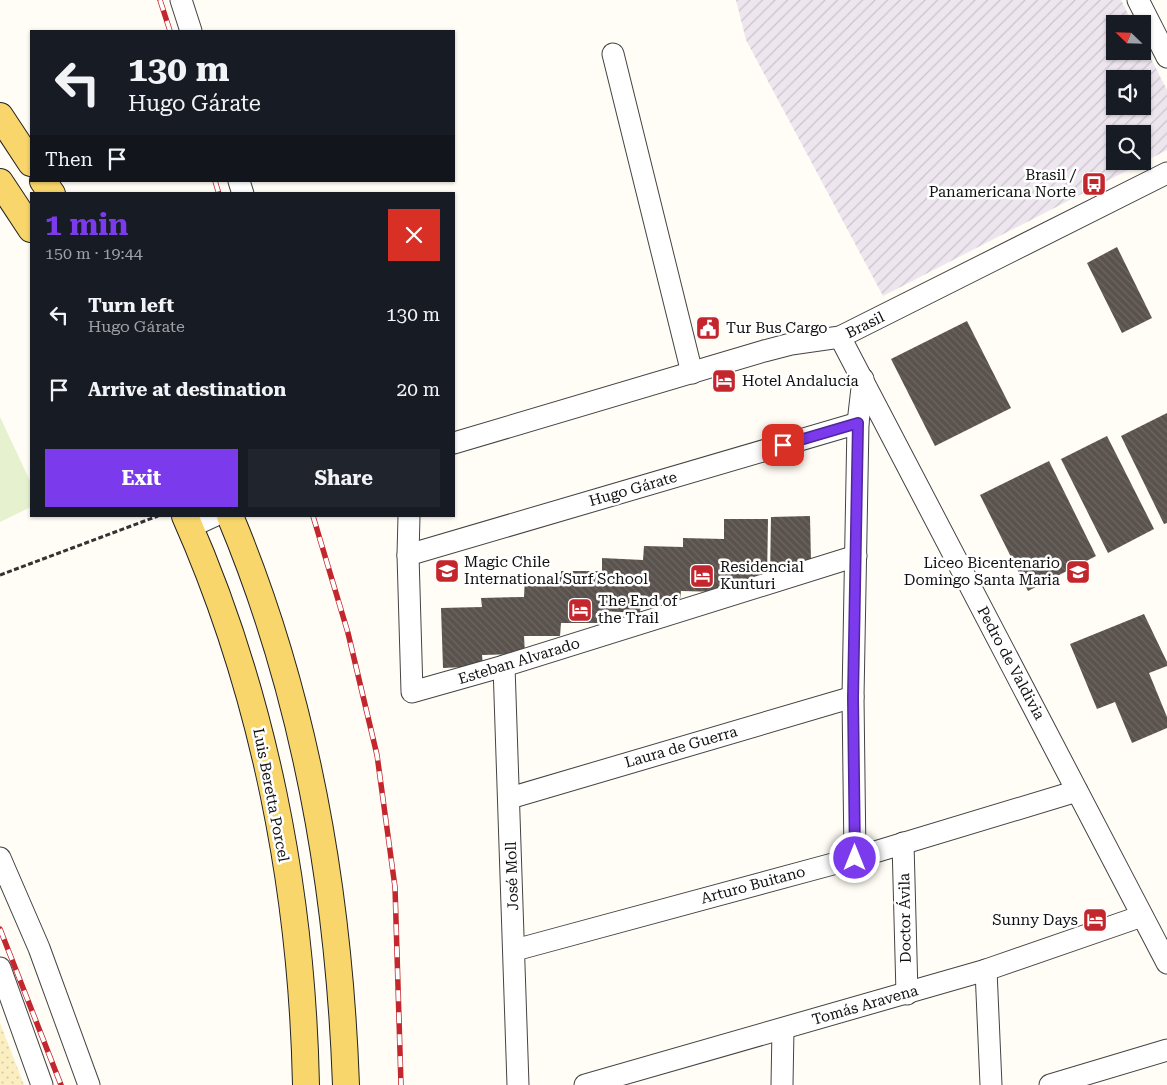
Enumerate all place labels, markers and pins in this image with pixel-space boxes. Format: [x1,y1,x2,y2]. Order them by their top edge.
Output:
place label: Brasil / Panamericana Norte [929,166,1077,201]
bus stop icon: Brasil / Panamericana Norte [1081,171,1107,197]
public building icon: Tur Bus Cargo [695,315,721,341]
place label: Tur Bus Cargo [726,319,828,337]
hotel icon: Hotel Andalucía [711,368,737,394]
place label: Hotel Andalucía [742,372,859,390]
pin [762,424,804,466]
place label: Magic Chile International Surf School [464,553,648,588]
place label: Liceo Bicentenario Domingo Santa Maria [904,554,1060,589]
school or university icon: Magic Chile International Surf School [434,558,460,584]
place label: Residencial Kunturi [720,558,804,593]
school or university icon: Liceo Bicentenario Domingo Santa Maria [1065,559,1091,585]
hotel icon: Residencial Kunturi [689,563,715,589]
place label: The End of the Trail [598,592,679,627]
hotel icon: The End of the Trail [567,597,593,623]
hotel icon: Sunny Days [1082,907,1108,933]
place label: Sunny Days [992,911,1078,929]

